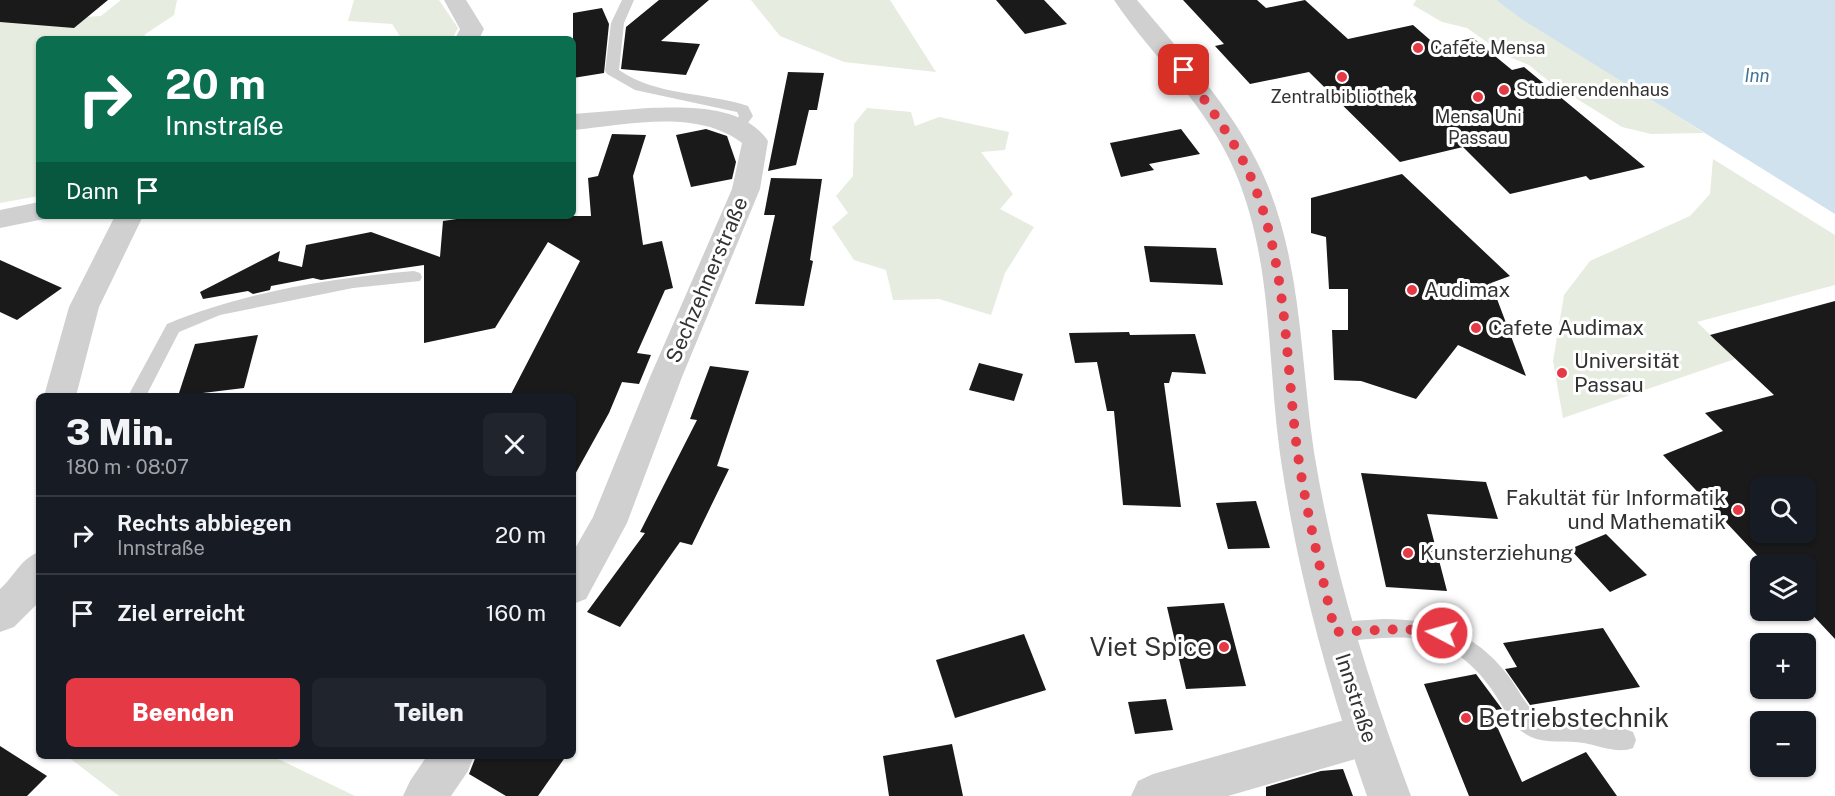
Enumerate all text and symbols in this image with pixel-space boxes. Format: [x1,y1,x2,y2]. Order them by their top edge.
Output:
place label: Cafete Mensa [1430,37,1545,58]
marker: Cafete Mensa [1411,41,1425,55]
pin [1158,44,1209,95]
icon: arrive [1167,53,1200,86]
text: 20 m [165,59,266,108]
icon: right [66,60,144,138]
water label: Inn [1744,65,1770,86]
marker: Zentralbibliothek [1335,70,1349,84]
place label: Studierendenhaus [1516,79,1669,100]
marker: Studierendenhaus [1497,83,1511,97]
place label: Zentralbibliothek [1270,86,1414,107]
marker: Mensa Uni Passau [1471,90,1485,104]
place label: Mensa Uni Passau [1434,106,1522,148]
text: Innstraße [165,109,284,141]
icon: arrive [131,174,164,207]
text: Dann [66,178,119,204]
street label: Sechzehnerstraße [660,193,753,367]
place label: Audimax [1424,277,1510,302]
marker: Audimax [1405,283,1419,297]
place label: Cafete Audimax [1488,315,1644,340]
marker: Cafete Audimax [1469,321,1483,335]
place label: Universität Passau [1574,348,1680,397]
marker: Universität Passau [1555,366,1569,380]
text: 3 Min. [66,411,174,453]
button: close [483,413,546,476]
text: 180 m · 08:07 [66,455,189,479]
map controls [1750,477,1816,777]
button: search [1750,477,1816,543]
place label: Fakultät für Informatik und Mathematik [1506,485,1726,534]
marker: Fakultät für Informatik und Mathematik [1731,503,1745,517]
text: Rechts abbiegen [117,510,292,536]
icon: right [66,519,99,552]
text: 20 m [495,522,546,548]
text: Innstraße [117,536,205,560]
place label: Kunsterziehung [1420,540,1573,565]
marker: Kunsterziehung [1401,546,1415,560]
button: layers [1750,555,1816,621]
icon: arrive [66,597,99,630]
text: Ziel erreicht [117,600,245,626]
text: 160 m [486,600,546,626]
position arrow [1410,601,1474,665]
place label: Viet Spice [1089,631,1212,662]
button: + [1750,633,1816,699]
marker: Viet Spice [1217,640,1231,654]
street label: Innstraße [1330,650,1383,746]
button: Beenden [66,678,300,747]
button: Teilen [312,678,546,747]
place label: Betriebstechnik [1478,702,1669,733]
marker: Betriebstechnik [1459,711,1473,725]
button: − [1750,711,1816,777]

